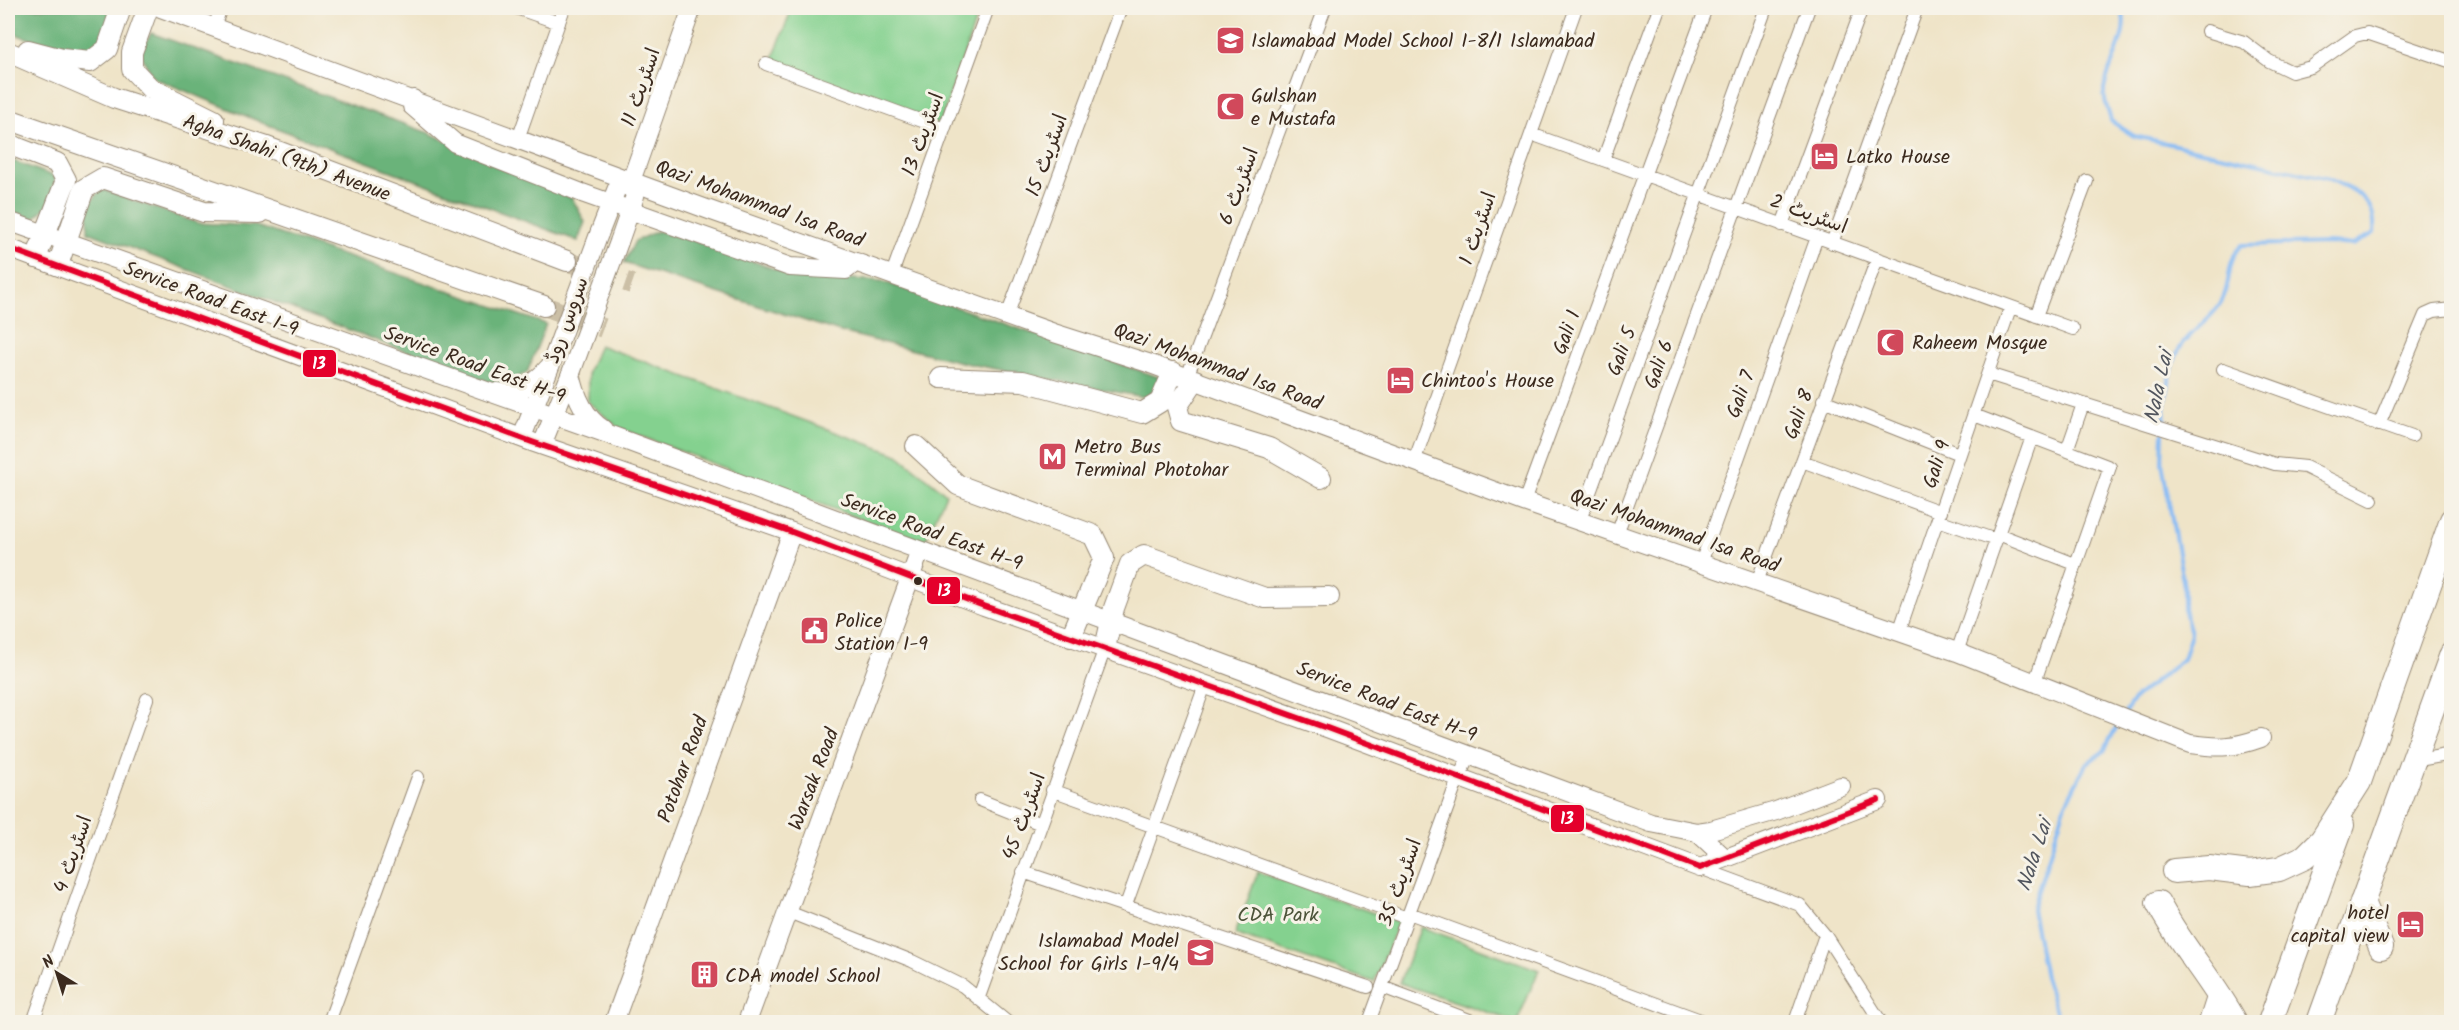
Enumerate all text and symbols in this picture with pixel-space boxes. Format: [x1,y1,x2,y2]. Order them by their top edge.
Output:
school or university icon: Islamabad Model School I-8/1 Islamabad [1214,24,1246,56]
place label: Islamabad Model School I-8/1 Islamabad [1251,26,1595,58]
street label: اسٹریٹ 11 [613,44,670,131]
place label: Gulshan e Mustafa [1251,81,1336,136]
street label: اسٹریٹ 13 [894,88,954,181]
mosque icon: Gulshan e Mustafa [1214,90,1246,122]
street label: Agha Shahi (9th) Avenue [178,106,395,211]
street label: اسٹریٹ 15 [1018,110,1078,202]
hotel icon: Latko House [1809,140,1841,172]
place label: Latko House [1846,142,1950,174]
street label: اسٹریٹ 6 [1211,144,1269,230]
street label: Qazi Mohammad Isa Road [650,152,869,258]
street label: اسٹریٹ 2 [1765,186,1852,244]
street label: اسٹریٹ 1 [1452,188,1506,269]
street label: Service Road East I-9 [118,253,302,346]
street label: سروس روڈ [537,273,598,369]
street label: Gali 1 [1545,306,1591,360]
street label: Qazi Mohammad Isa Road [1108,315,1327,421]
street label: Service Road East H-9 [379,318,570,414]
street label: Gali 5 [1599,322,1647,381]
mosque icon: Raheem Mosque [1875,326,1907,358]
place label: Raheem Mosque [1912,328,2047,360]
street label: Gali 6 [1636,336,1684,394]
water label: Nala Lai [2136,344,2184,427]
line badge: 13 [302,349,337,378]
text: 13 [312,352,326,377]
hotel icon: Chintoo's House [1384,364,1416,396]
place label: Chintoo's House [1421,366,1554,398]
street label: Gali 7 [1719,366,1765,423]
street label: Gali 8 [1776,384,1824,444]
place label: Metro Bus Terminal Photohar [1074,432,1229,487]
street label: Gali 9 [1915,436,1961,493]
metro station icon: Metro Bus Terminal Photohar [1037,441,1069,473]
street label: Qazi Mohammad Isa Road [1565,481,1785,583]
street label: Service Road East H-9 [836,485,1027,581]
unlabelled marker [912,575,924,587]
line badge: 13 [926,576,961,605]
text: 13 [937,579,951,604]
place label: Police Station I-9 [835,606,928,661]
public building icon: Police Station I-9 [798,615,830,647]
street label: Service Road East H-9 [1291,654,1481,752]
street label: Potohar Road [650,711,718,828]
street label: Warsak Road [781,723,849,835]
street label: اسٹریٹ 45 [994,769,1055,865]
line badge: 13 [1550,804,1585,833]
text: 13 [1560,807,1574,832]
water label: Nala Lai [2008,811,2064,896]
street label: اسٹریٹ 4 [46,812,102,898]
street label: اسٹریٹ 35 [1370,834,1432,931]
place label: hotel capital view [2291,898,2390,953]
park label: CDA Park [1237,900,1319,932]
hotel icon: hotel capital view [2394,908,2426,940]
place label: Islamabad Model School for Girls I-9/4 [998,926,1179,981]
school or university icon: Islamabad Model School for Girls I-9/4 [1184,936,1216,968]
north arrow [27,943,87,1003]
text: N [37,949,60,975]
building icon: CDA model School [688,959,720,991]
place label: CDA model School [725,961,880,993]

